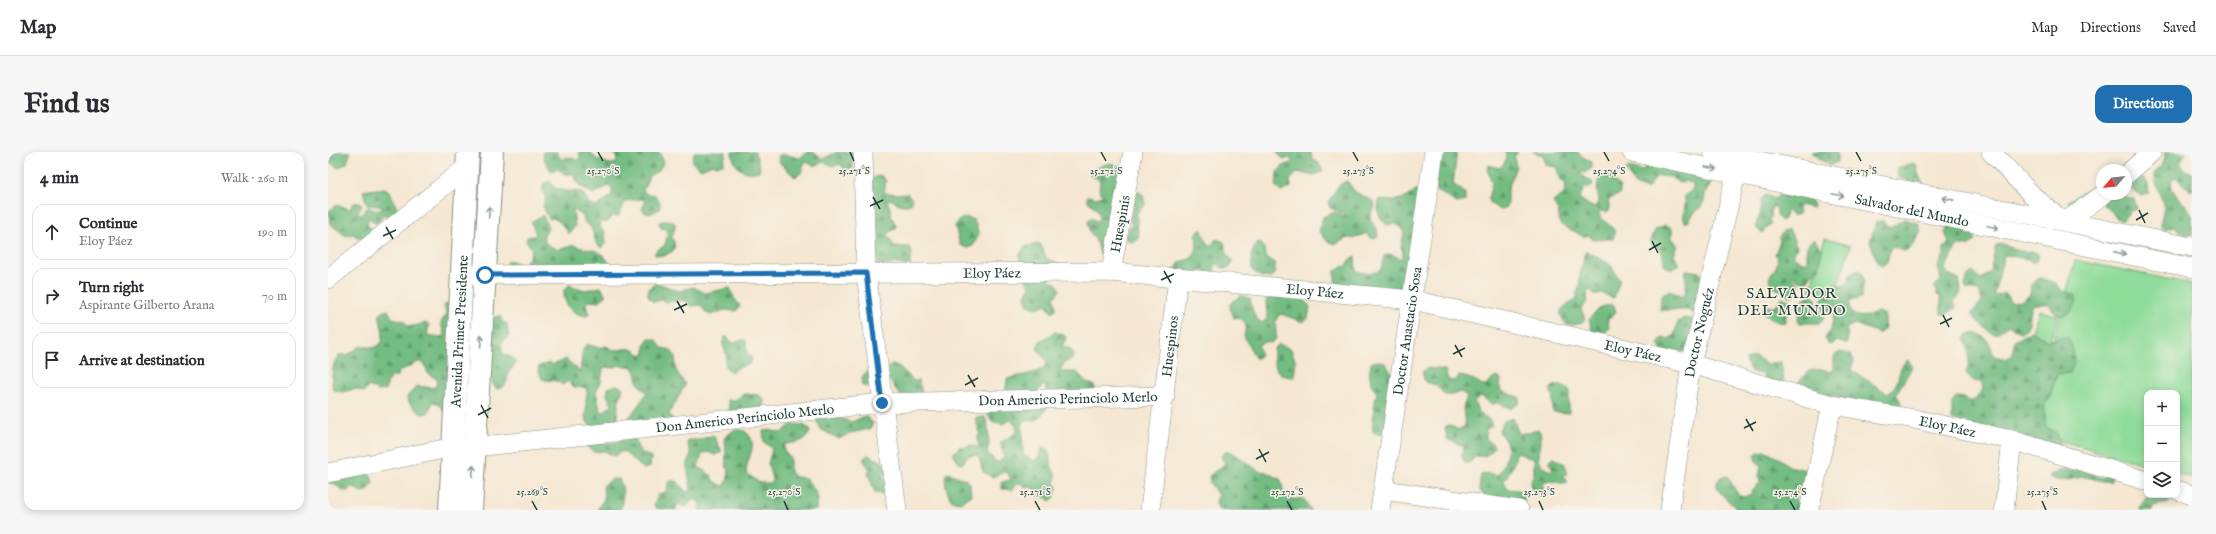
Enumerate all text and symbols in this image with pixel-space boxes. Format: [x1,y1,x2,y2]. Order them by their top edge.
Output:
text: Map [20,16,56,40]
text: Map [2031,19,2058,37]
text: Directions [2080,19,2141,37]
text: Saved [2163,19,2196,37]
button: Directions [2095,85,2192,123]
text: Find us [24,87,110,122]
north arrow [2096,164,2132,200]
text: 25.270°S [587,165,619,178]
text: 25.271°S [838,165,870,178]
text: 25.272°S [1090,165,1122,178]
text: 25.273°S [1342,165,1374,178]
text: 25.274°S [1593,165,1625,178]
one-way arrow [1704,165,1717,173]
text: 25.275°S [1845,165,1877,178]
text: 4 min [40,168,79,189]
text: Walk · 260 m [221,170,288,187]
street label: Salvador del Mundo [1853,190,1971,232]
one-way arrow [1832,191,1845,199]
street label: Huespinis [1107,194,1135,254]
one-way arrow [1942,195,1955,203]
one-way arrow [485,206,492,219]
text: Continue [79,214,137,233]
icon: ahead [41,221,63,243]
one-way arrow [1986,223,1999,231]
text: 190 m [257,224,287,241]
text: Eloy Páez [79,233,133,250]
one-way arrow [2114,250,2127,258]
street label: Avenida Primer Presidente [447,254,473,409]
street label: Eloy Páez [963,264,1021,283]
street label: Doctor Anastacio Sosa [1389,265,1427,397]
route start [476,266,494,284]
text: Turn right [79,278,144,297]
street label: Eloy Páez [1285,280,1345,304]
district label: SALVADOR DEL MUNDO [1737,284,1847,320]
icon: right [41,285,63,307]
street label: Doctor Noguéz [1681,285,1719,379]
text: 70 m [262,288,287,305]
text: Aspirante Gilberto Arana [79,297,214,314]
street label: Huespinos [1158,315,1183,378]
one-way arrow [477,335,484,348]
street label: Eloy Páez [1603,336,1663,367]
icon: arrive [41,349,63,371]
text: Arrive at destination [79,351,205,370]
street label: Don Americo Perinciolo Merlo [978,388,1158,411]
map controls [2144,390,2180,498]
button: + [2144,390,2180,426]
route end [873,394,891,412]
street label: Don Americo Perinciolo Merlo [655,400,836,437]
street label: Eloy Páez [1917,412,1978,442]
button: − [2144,426,2180,462]
button: layers [2144,462,2180,498]
one-way arrow [469,465,476,478]
text: 25.269°S [516,486,548,499]
text: 25.270°S [768,486,800,499]
text: 25.271°S [1019,486,1051,499]
text: 25.272°S [1271,486,1303,499]
text: 25.273°S [1523,486,1555,499]
text: 25.274°S [1774,486,1806,499]
text: 25.275°S [2026,486,2058,499]

